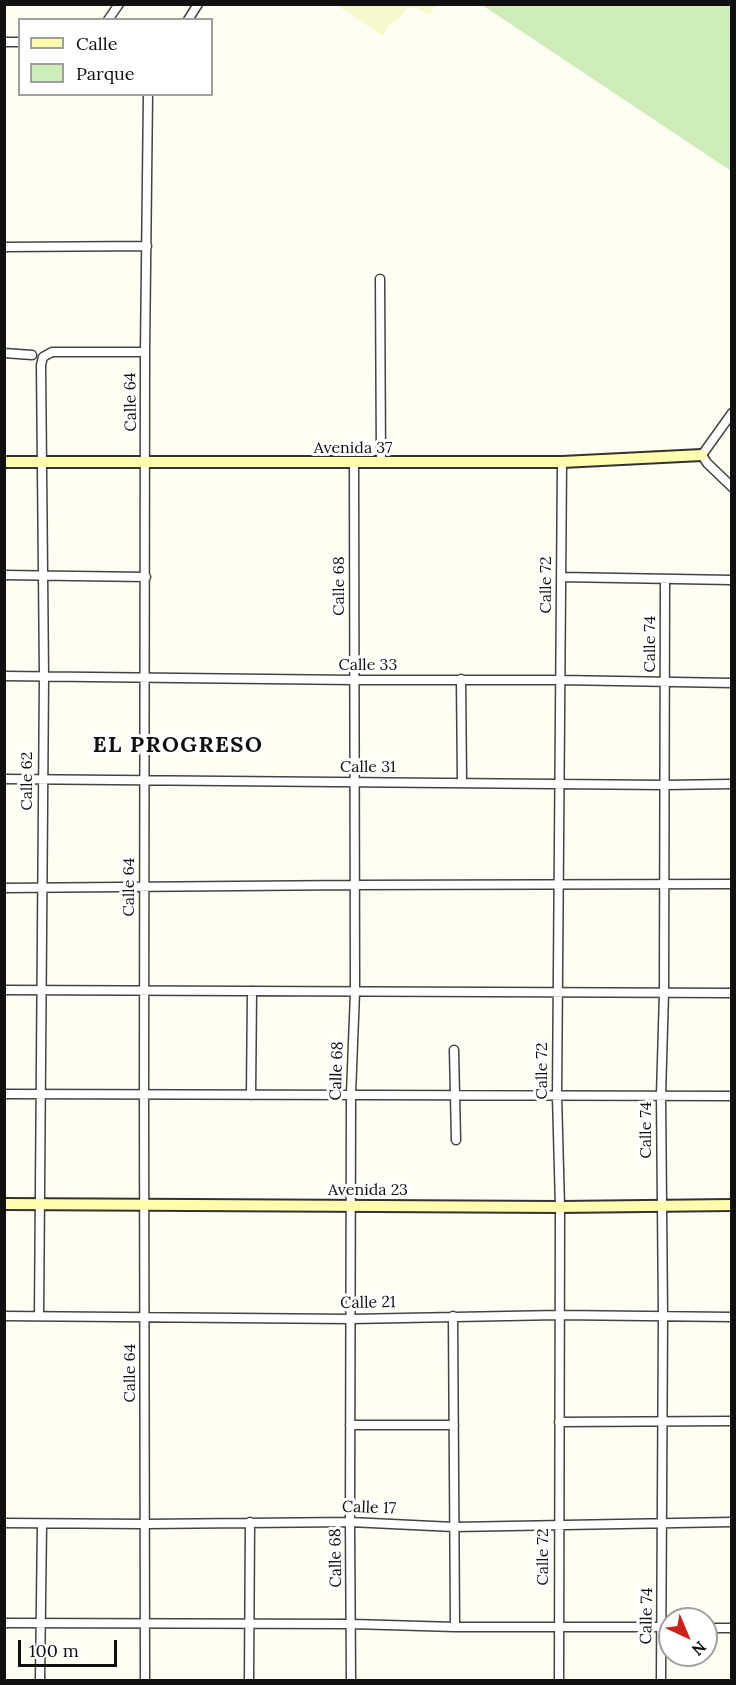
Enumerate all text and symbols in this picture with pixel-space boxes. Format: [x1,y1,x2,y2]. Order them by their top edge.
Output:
legend [18,18,213,96]
text: Calle [76,32,117,55]
text: Parque [76,62,135,85]
street label: Calle 64 [121,372,141,432]
street label: Avenida 37 [314,438,392,458]
street label: Calle 68 [329,556,349,616]
street label: Calle 72 [536,557,556,613]
street label: Calle 74 [640,616,660,672]
street label: Calle 33 [339,655,397,675]
district label: EL PROGRESO [93,733,263,759]
street label: Calle 62 [17,752,37,810]
street label: Calle 31 [340,757,396,777]
street label: Calle 64 [119,858,139,916]
street label: Calle 68 [326,1041,348,1101]
street label: Calle 72 [532,1043,552,1099]
street label: Calle 74 [636,1102,656,1158]
street label: Avenida 23 [328,1180,408,1200]
street label: Calle 21 [340,1293,396,1313]
street label: Calle 64 [120,1344,140,1402]
street label: Calle 17 [342,1497,396,1519]
street label: Calle 68 [326,1528,346,1588]
street label: Calle 72 [533,1529,553,1585]
street label: Calle 74 [637,1587,657,1645]
north arrow [658,1607,718,1667]
scale bar [21,1628,120,1666]
text: N [688,1637,711,1660]
text: 100 m [29,1639,79,1662]

